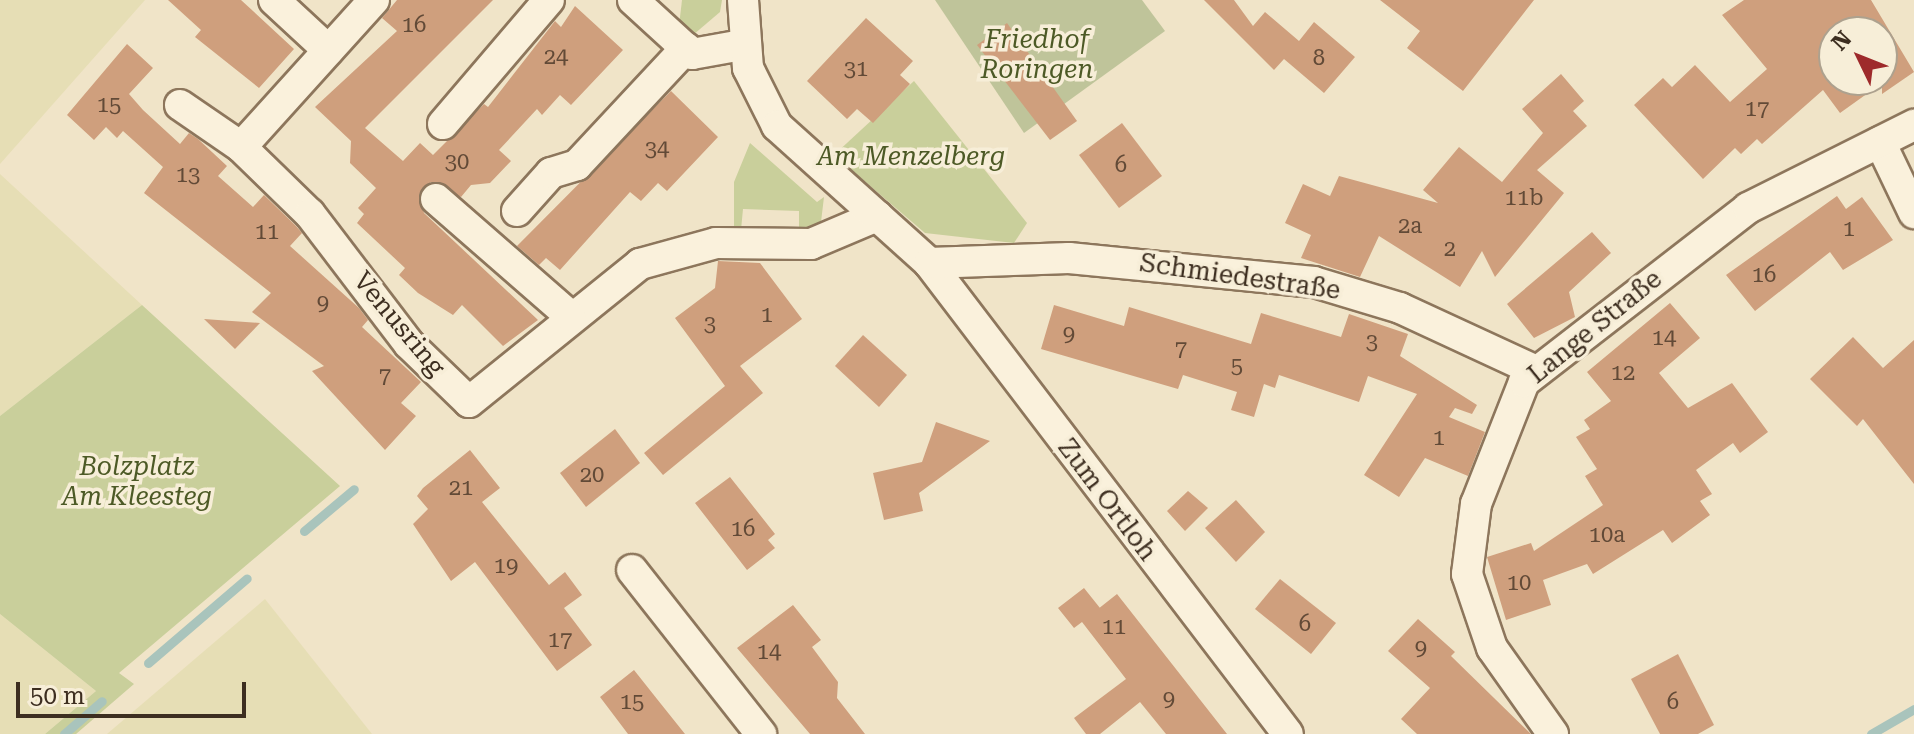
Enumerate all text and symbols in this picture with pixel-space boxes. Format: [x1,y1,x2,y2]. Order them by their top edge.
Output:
house number: 16 [402,12,426,38]
north arrow [1818,16,1898,96]
park label: Friedhof Roringen [981,24,1093,86]
text: N [1827,26,1856,55]
house number: 24 [544,44,568,70]
house number: 8 [1313,45,1325,71]
house number: 31 [844,56,868,82]
house number: 15 [97,92,121,118]
house number: 17 [1745,96,1769,122]
house number: 34 [645,136,669,162]
park label: Am Menzelberg [817,141,1005,173]
house number: 30 [445,149,469,175]
house number: 6 [1115,152,1127,178]
house number: 13 [176,162,200,188]
house number: 11b [1505,185,1543,211]
house number: 2a [1398,213,1422,239]
house number: 1 [1843,216,1855,242]
house number: 11 [255,219,279,245]
house number: 2 [1444,236,1456,262]
street label: Schmiedestraße [1138,247,1342,307]
house number: 16 [1752,262,1776,288]
street label: Lange Straße [1522,264,1668,390]
street label: Venusring [346,265,452,383]
house number: 9 [317,290,329,316]
house number: 1 [761,302,773,328]
house number: 3 [704,311,716,337]
house number: 9 [1063,321,1075,347]
house number: 14 [1652,325,1676,351]
house number: 3 [1366,329,1378,355]
house number: 7 [1175,336,1187,362]
house number: 5 [1231,353,1243,379]
house number: 12 [1611,360,1635,386]
house number: 7 [379,363,391,389]
house number: 1 [1433,425,1445,451]
street label: Zum Ortloh [1051,433,1163,567]
park label: Bolzplatz Am Kleesteg [62,451,212,512]
house number: 20 [580,462,604,488]
house number: 21 [449,475,473,501]
house number: 16 [731,516,755,542]
house number: 10a [1589,522,1625,548]
house number: 19 [494,553,518,579]
house number: 10 [1507,570,1531,596]
house number: 6 [1299,611,1311,637]
house number: 11 [1102,614,1126,640]
house number: 17 [548,627,572,653]
house number: 9 [1415,635,1427,661]
house number: 14 [757,639,781,665]
scale bar [20,666,250,716]
text: 50 m [30,682,85,710]
house number: 9 [1163,686,1175,712]
house number: 15 [620,689,644,715]
house number: 6 [1667,689,1679,715]

